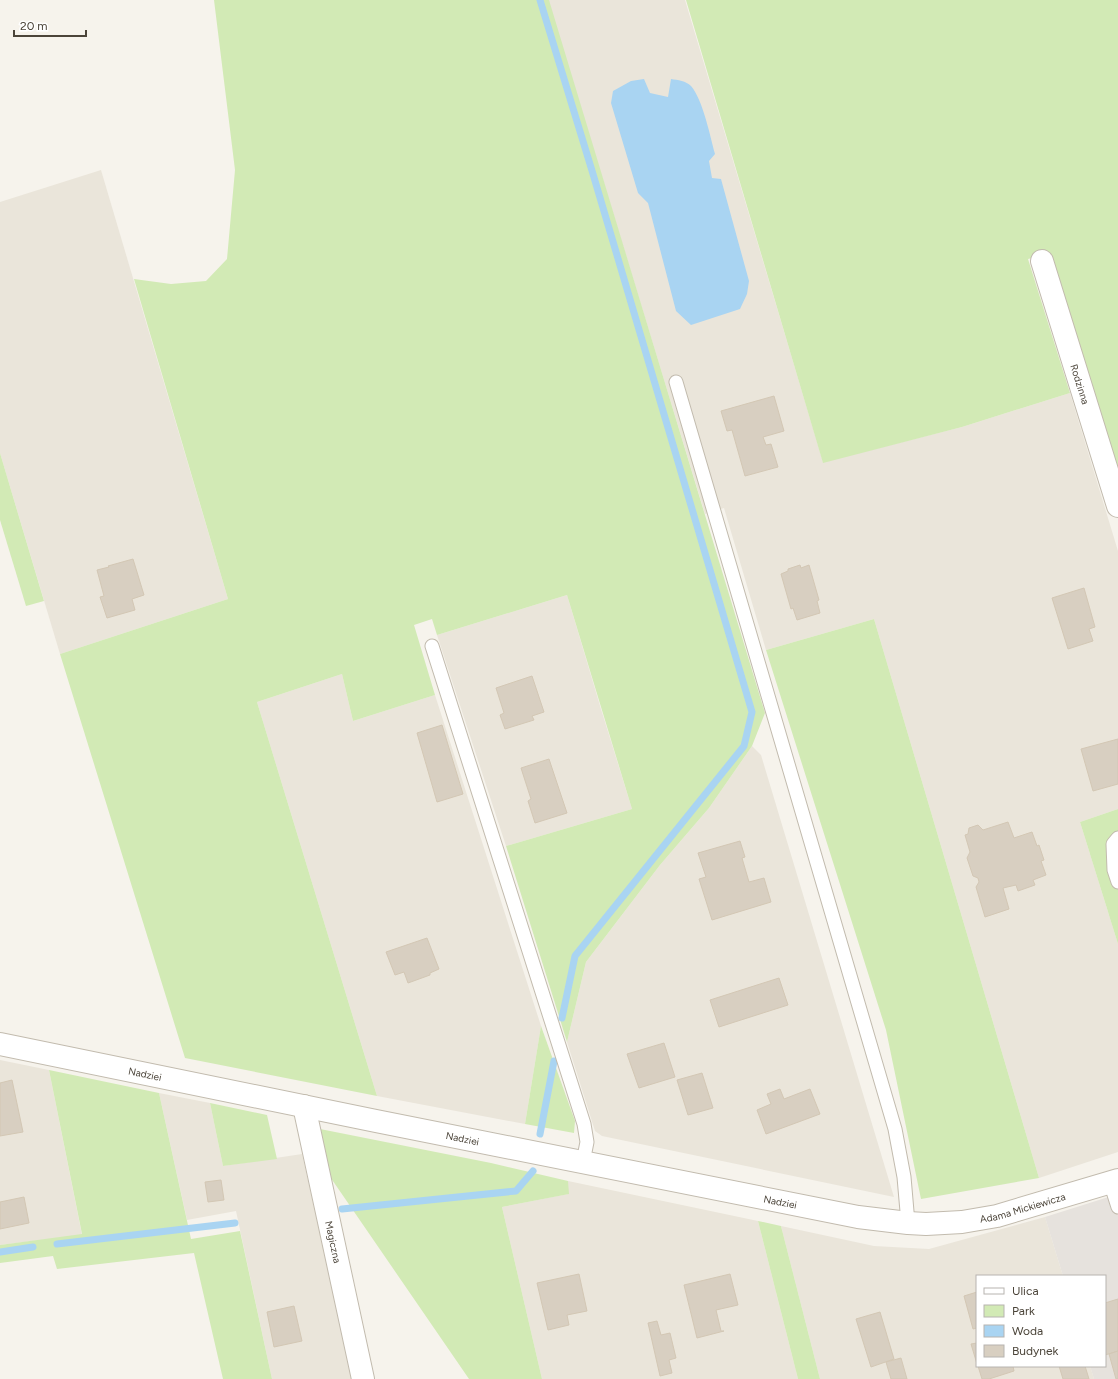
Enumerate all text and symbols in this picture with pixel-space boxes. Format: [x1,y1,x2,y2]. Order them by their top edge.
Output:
scale bar [14,12,86,38]
text: 20 m [20,19,48,33]
street label: Rodzinna [1067,363,1092,406]
street label: Nadziei [127,1064,163,1084]
street label: Nadziei [445,1129,480,1148]
street label: Adama Mickiewicza [979,1190,1067,1226]
street label: Nadziei [762,1192,798,1212]
street label: Magiczna [322,1220,344,1264]
legend [976,1275,1106,1367]
text: Ulica [1012,1284,1039,1298]
text: Park [1012,1304,1035,1318]
text: Woda [1012,1324,1043,1338]
text: Budynek [1012,1344,1059,1358]

